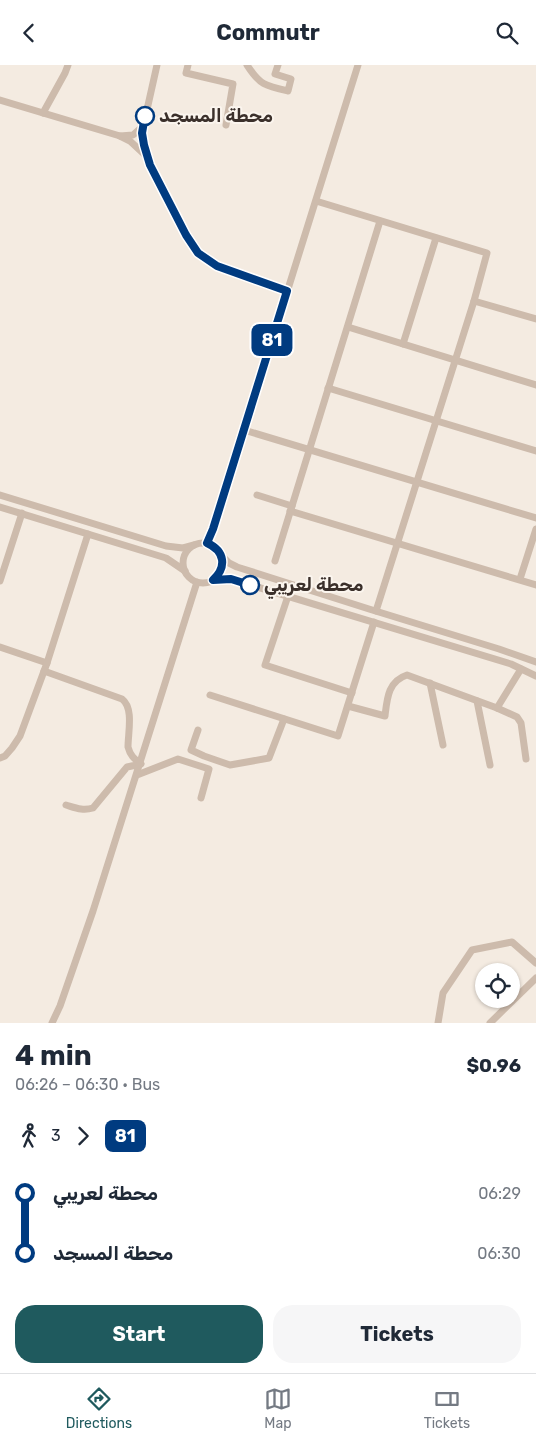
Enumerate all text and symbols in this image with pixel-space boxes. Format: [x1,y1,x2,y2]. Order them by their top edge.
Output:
icon: back [15,19,43,47]
text: Commutr [216,19,320,46]
icon: search [493,19,521,47]
place label: محطة المسجد [159,105,273,127]
marker: محطة المسجد [135,106,155,126]
line badge: 81 [250,324,294,356]
text: 81 [261,329,283,351]
place label: محطة لعريبي [264,574,364,599]
marker: محطة لعريبي [240,575,260,595]
map controls [475,963,520,1008]
button: locate [475,963,520,1008]
text: 4 min [15,1039,92,1072]
text: $0.96 [466,1054,521,1077]
text: 06:26 – 06:30 · Bus [15,1075,160,1094]
icon: walk [15,1122,43,1150]
icon: forward [69,1122,97,1150]
text: 81 [115,1125,136,1147]
text: 3 [51,1126,61,1145]
text: محطة لعريبي [53,1182,158,1205]
text: 06:29 [478,1184,521,1203]
text: محطة المسجد [53,1242,173,1265]
text: 06:30 [477,1244,521,1263]
button: Start [15,1305,263,1363]
button: Tickets [273,1305,521,1363]
tab: Directions [66,1385,132,1432]
tab: Map [264,1385,292,1432]
tab: Tickets [424,1385,470,1432]

